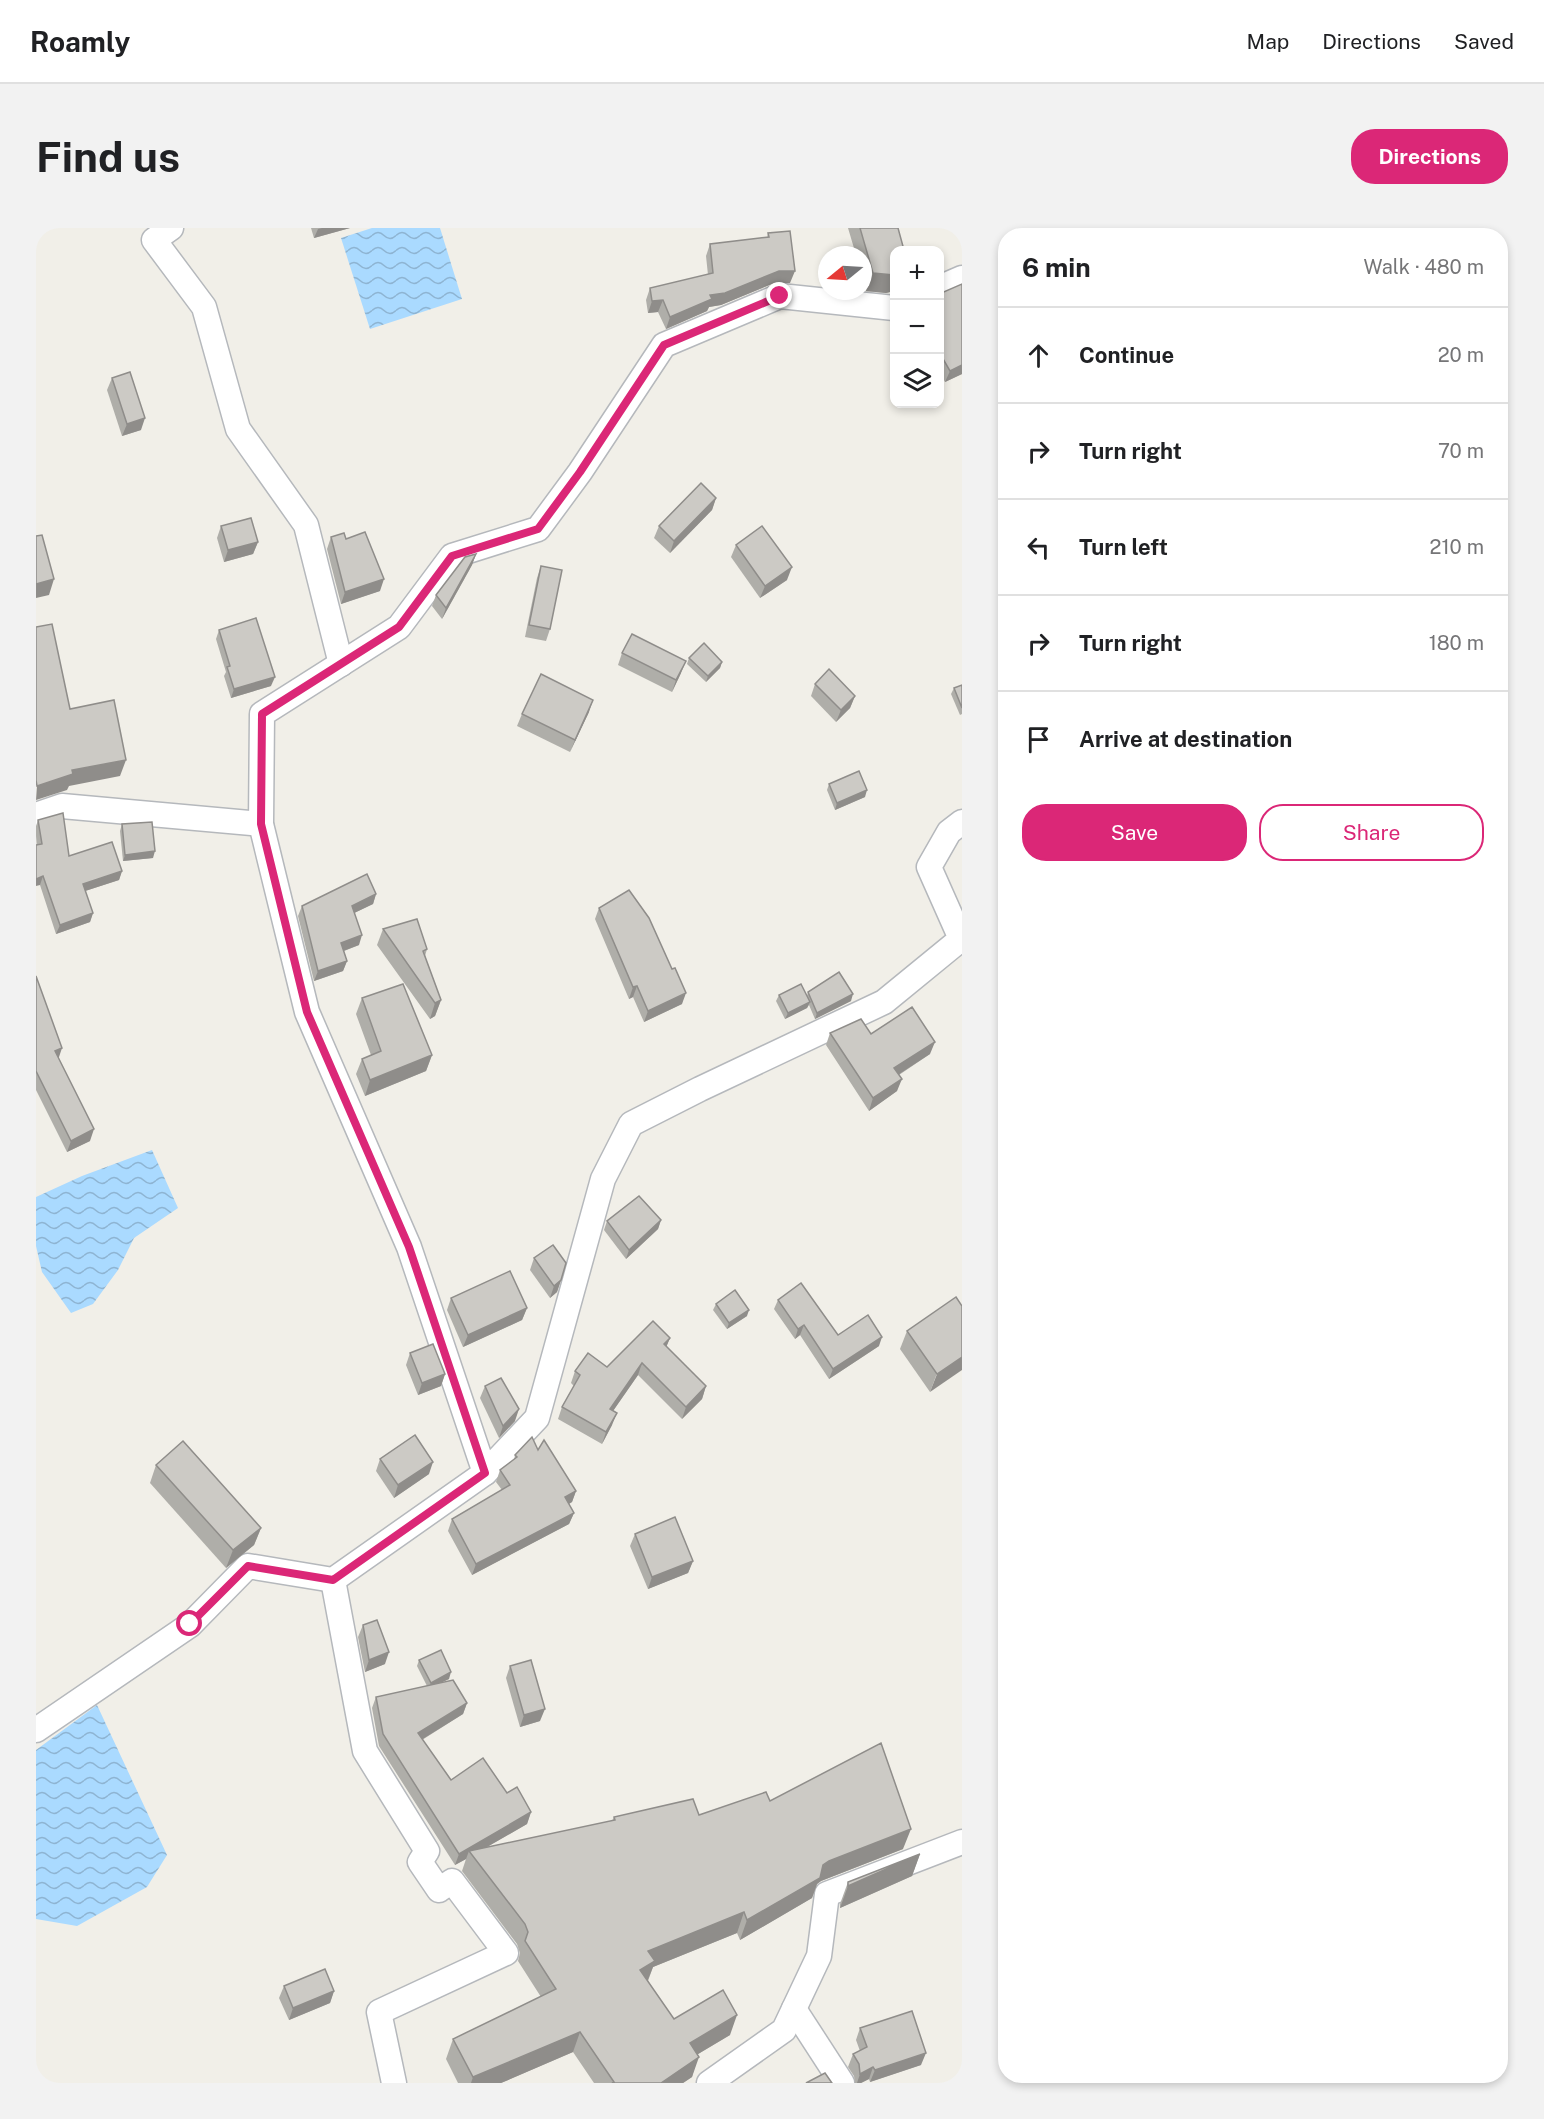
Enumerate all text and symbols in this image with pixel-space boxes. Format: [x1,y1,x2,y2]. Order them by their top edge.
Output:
text: Roamly [30,25,130,58]
text: Map [1247,29,1289,54]
text: Directions [1322,29,1421,54]
text: Saved [1454,29,1514,54]
button: Directions [1351,129,1508,184]
text: Find us [36,132,180,181]
north arrow [818,246,872,300]
map controls [890,246,944,408]
button: + [890,246,944,300]
text: 6 min [1022,252,1091,283]
text: Walk · 480 m [1364,255,1484,279]
route end [766,282,792,308]
button: − [890,300,944,354]
icon: ahead [1022,339,1055,372]
text: Continue [1079,342,1174,368]
text: 20 m [1438,343,1484,367]
button: layers [890,354,944,408]
icon: right [1022,435,1055,468]
text: Turn right [1079,438,1182,464]
text: 70 m [1438,439,1484,463]
icon: left [1022,531,1055,564]
text: Turn left [1079,534,1168,560]
text: 210 m [1430,535,1484,559]
icon: right [1022,627,1055,660]
text: Turn right [1079,630,1182,656]
text: 180 m [1429,631,1484,655]
icon: arrive [1022,723,1055,756]
text: Arrive at destination [1079,726,1292,752]
button: Save [1022,804,1247,861]
button: Share [1259,804,1484,861]
route start [176,1610,202,1636]

